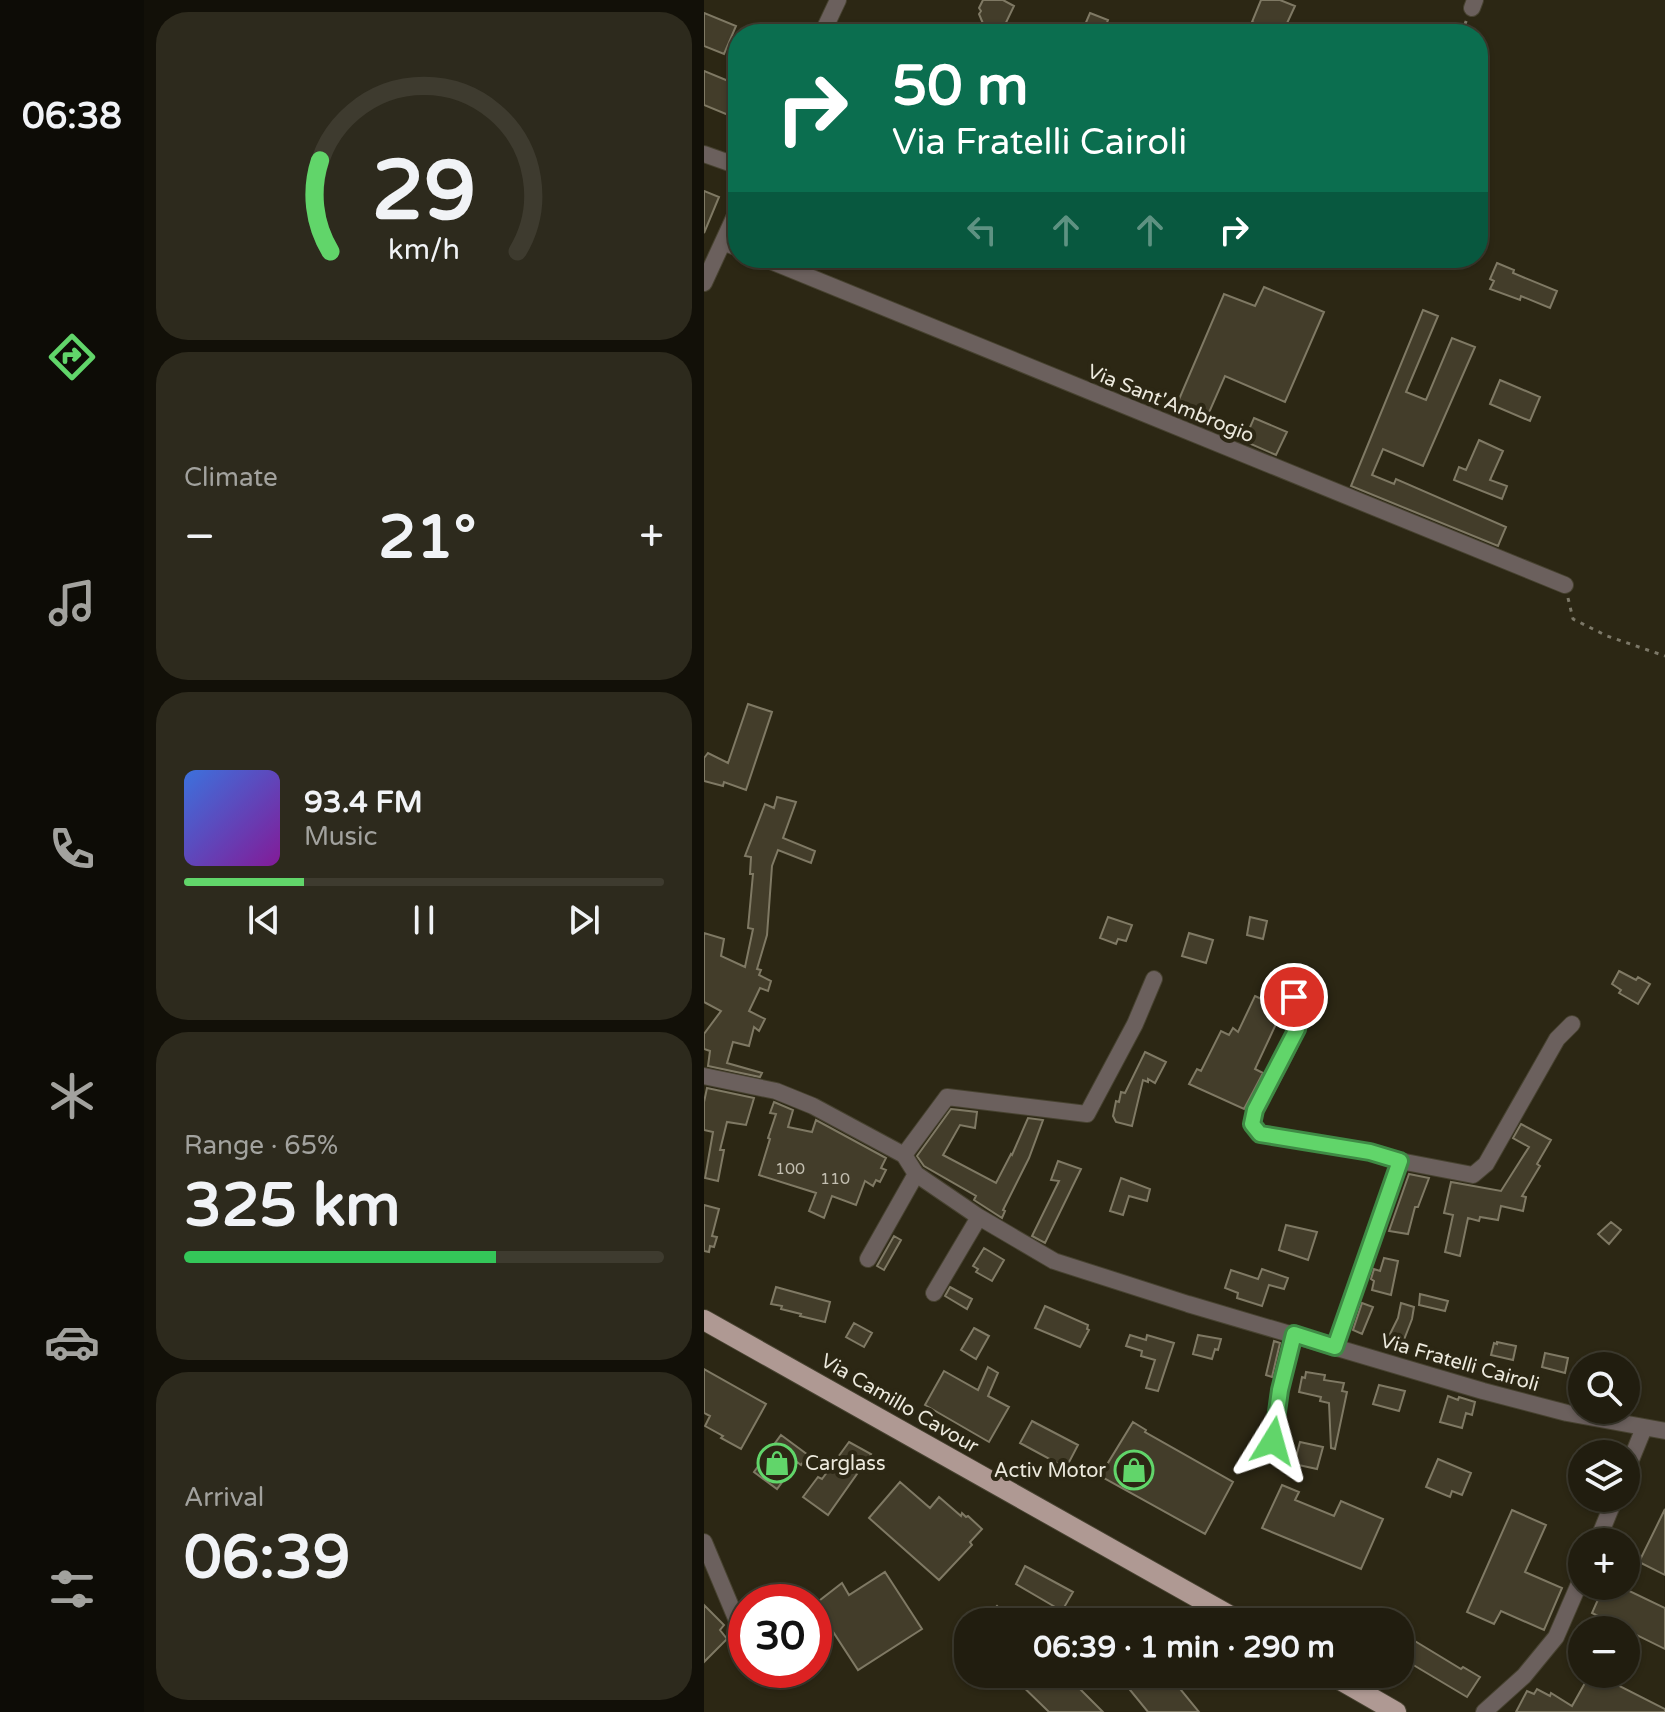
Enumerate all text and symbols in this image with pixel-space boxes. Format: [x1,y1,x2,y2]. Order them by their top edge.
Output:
text: 50 m [892,53,1028,120]
icon: right [760,56,864,160]
text: 06:38 [22,95,122,138]
text: Via Fratelli Cairoli [892,121,1187,164]
text: 29 [372,142,476,242]
icon: left [960,208,1004,252]
icon: ahead [1044,208,1088,252]
icon: ahead [1128,208,1172,252]
icon: right [1212,208,1256,252]
text: km/h [388,233,460,267]
icon: directions [44,329,100,385]
street label: Via Sant'Ambrogio [1084,360,1258,448]
text: Climate [184,462,278,493]
text: 21° [378,502,476,574]
text: − [184,511,215,564]
text: + [639,511,664,564]
icon: music [44,575,100,631]
text: 93.4 FM [304,784,423,821]
icon: phone [44,821,100,877]
text: Music [304,821,377,852]
icon: previous [242,898,286,942]
icon: pause [402,898,446,942]
icon: next [562,898,606,942]
pin [1260,963,1328,1031]
icon: arrive [1272,975,1316,1019]
icon: climate [44,1068,100,1124]
text: Range · 65% [184,1130,338,1161]
house number: 100 [775,1159,805,1179]
house number: 110 [820,1169,850,1189]
text: 325 km [184,1170,400,1242]
icon: car [44,1314,100,1370]
street label: Via Fratelli Cairoli [1378,1329,1542,1397]
street label: Via Camillo Cavour [816,1349,983,1459]
map controls [1568,1352,1640,1688]
button: search [1568,1352,1640,1424]
position arrow [1231,1399,1315,1483]
button: layers [1568,1440,1640,1512]
shop icon: Carglass [756,1442,798,1484]
shop icon: Activ Motor [1113,1449,1155,1491]
place label: Carglass [805,1452,886,1476]
place label: Activ Motor [994,1459,1106,1483]
text: Arrival [184,1482,264,1513]
text: 06:39 [184,1522,350,1594]
button: + [1568,1528,1640,1600]
icon: filters [44,1561,100,1617]
speed limit sign: 30 [728,1584,832,1688]
button: − [1568,1616,1640,1688]
text: 06:39 · 1 min · 290 m [1033,1629,1335,1666]

